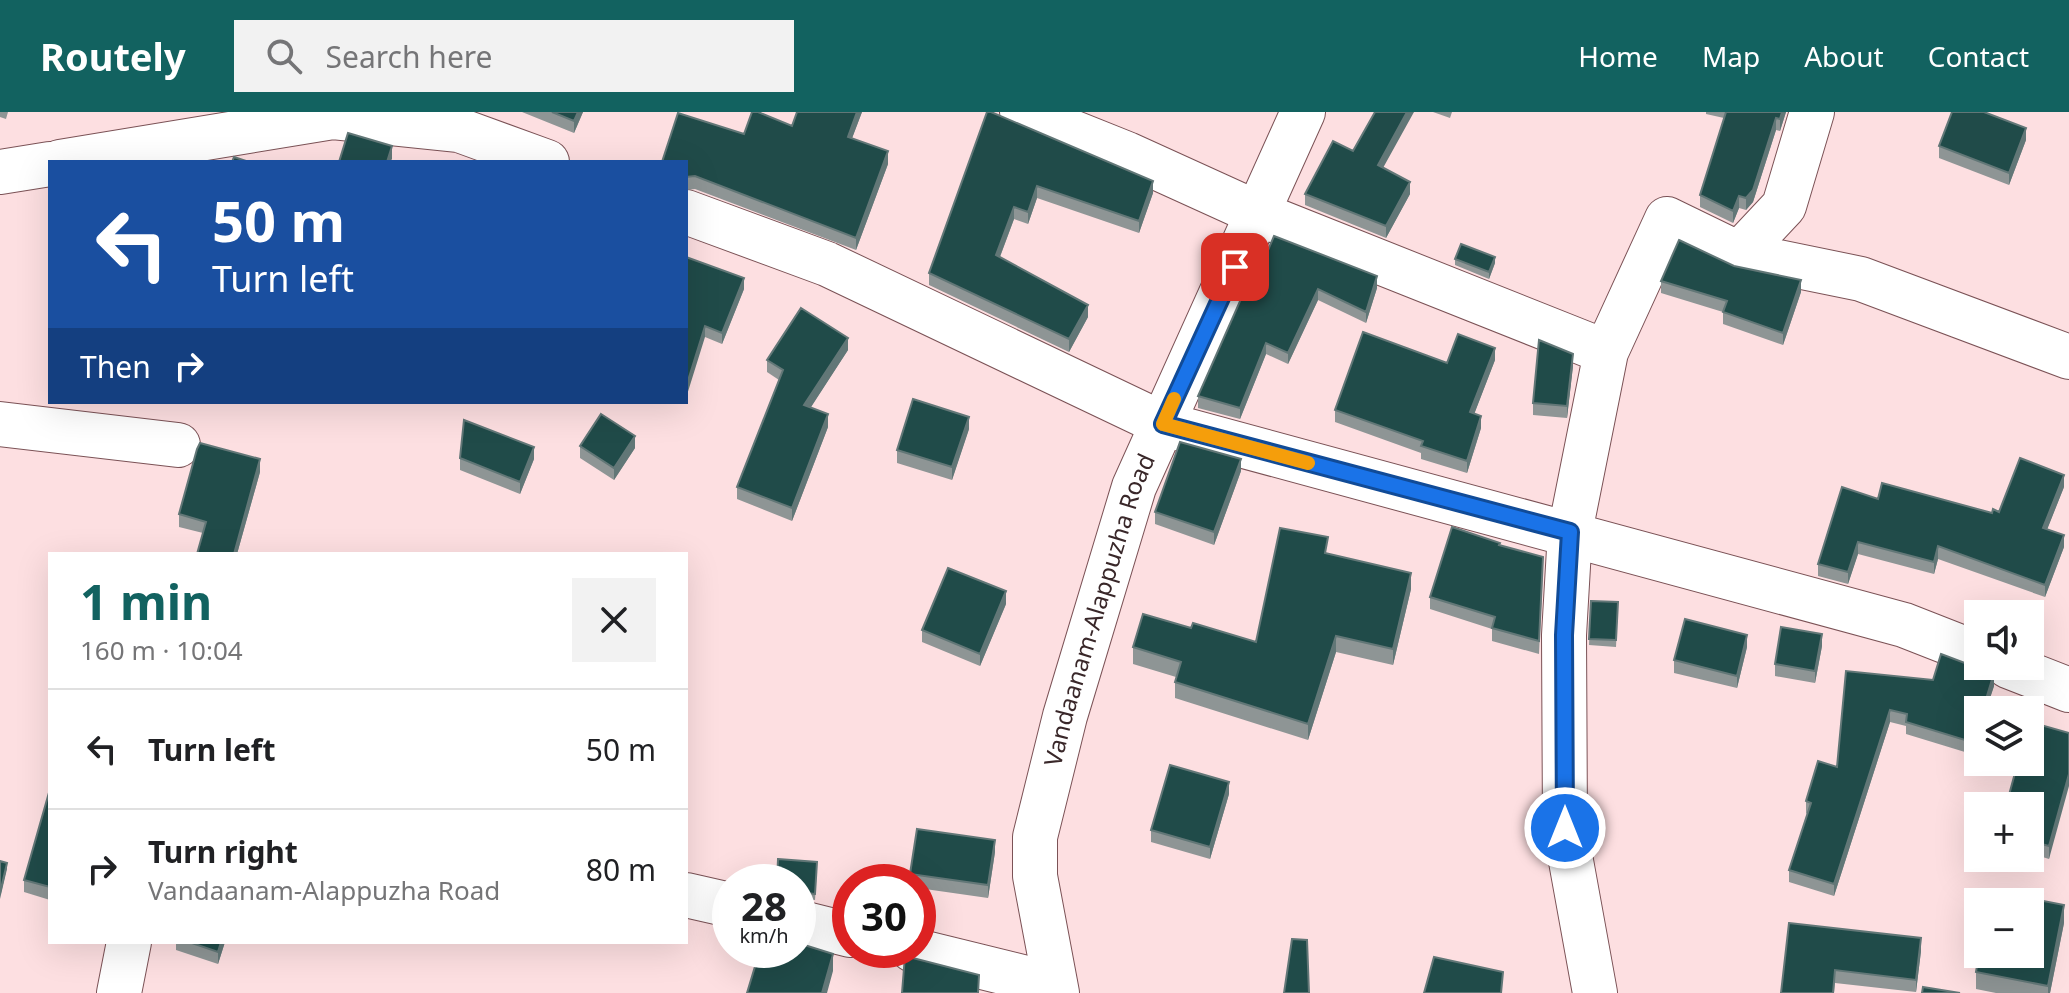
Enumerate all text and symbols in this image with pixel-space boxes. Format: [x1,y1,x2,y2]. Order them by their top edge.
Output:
search box [234,20,794,92]
text: Routely [40,30,186,82]
icon: search [262,34,306,78]
text: Search here [326,36,493,77]
text: Home [1578,37,1658,75]
text: Map [1702,37,1760,75]
text: About [1804,37,1884,75]
text: Contact [1928,37,2029,75]
text: 50 m [212,182,345,258]
icon: left [80,192,184,296]
pin [1201,233,1269,301]
icon: arrive [1213,245,1257,289]
text: Turn left [212,254,354,303]
icon: right [167,344,211,388]
text: Then [80,346,151,387]
street label: Vandaanam-Alappuzha Road [1035,448,1162,770]
text: 1 min [80,569,212,634]
button: close [572,578,656,662]
map controls [1964,600,2044,968]
button: sound [1964,600,2044,680]
text: 160 m · 10:04 [80,632,243,668]
button: layers [1964,696,2044,776]
icon: left [80,727,124,771]
text: Turn left [148,729,276,770]
text: 50 m [586,729,656,770]
position arrow [1523,786,1607,870]
button: + [1964,792,2044,872]
text: Turn right [148,831,298,872]
icon: right [80,847,124,891]
text: 80 m [586,849,656,890]
speed limit sign: 30 [832,864,936,968]
text: Vandaanam-Alappuzha Road [148,872,500,908]
text: 28 [741,878,787,933]
button: − [1964,888,2044,968]
text: km/h [739,922,789,949]

